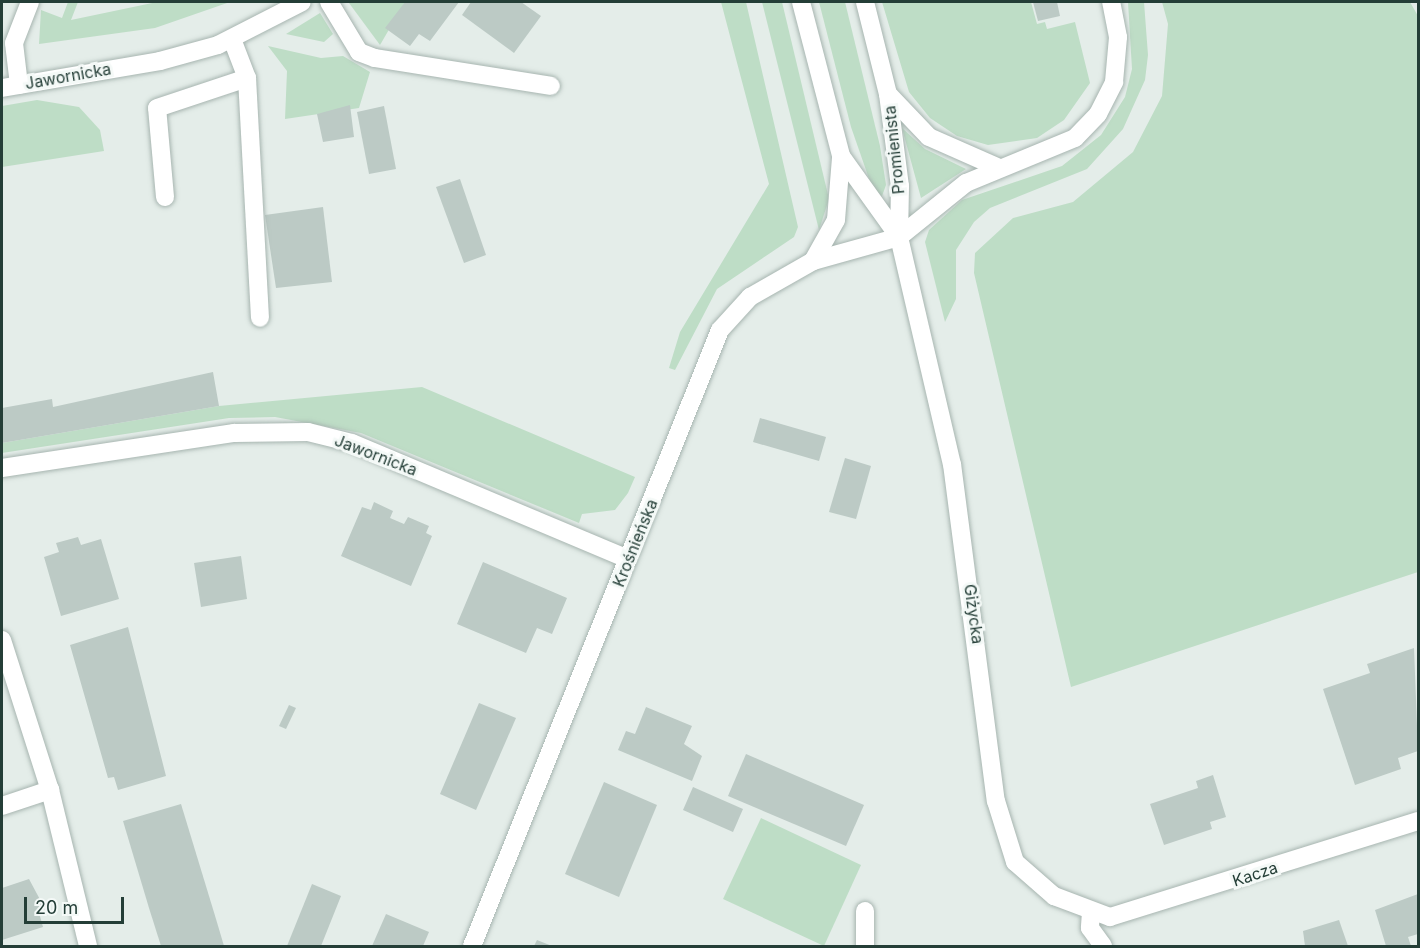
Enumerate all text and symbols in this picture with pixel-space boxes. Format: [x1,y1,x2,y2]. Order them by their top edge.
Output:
street label: Jawornicka [23,59,113,93]
street label: Promienista [880,105,908,195]
street label: Jawornicka [332,430,420,480]
street label: Krośnieńska [609,496,661,590]
street label: Giżycka [960,583,988,645]
street label: Kacza [1230,858,1280,890]
scale bar [27,885,128,923]
text: 20 m [35,897,78,918]

